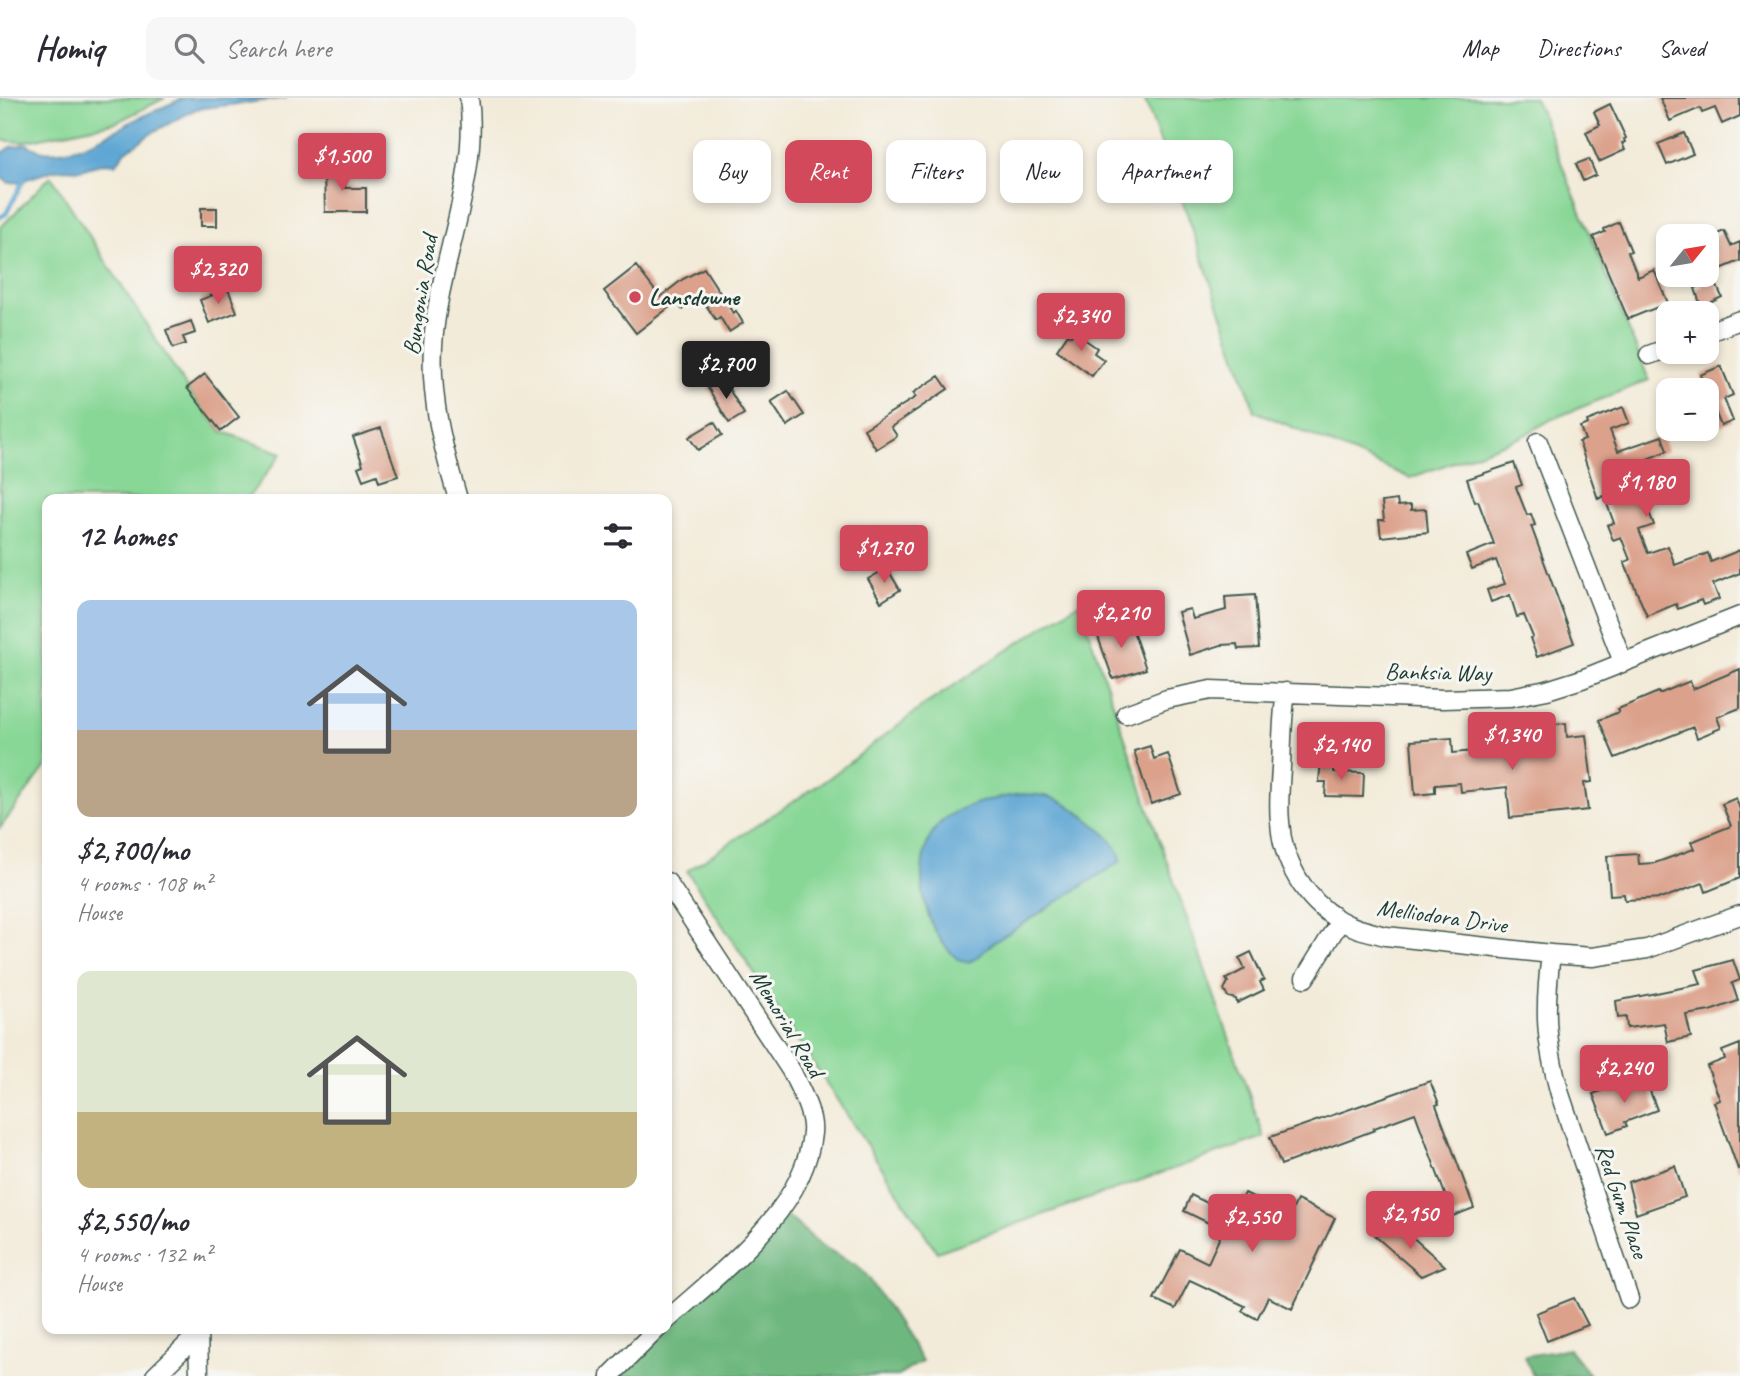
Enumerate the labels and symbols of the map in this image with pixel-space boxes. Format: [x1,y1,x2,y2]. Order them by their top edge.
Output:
pin: $1,500 [285,134,399,193]
north arrow [1656,224,1718,287]
street label: Bungonia Road [396,229,445,357]
pin: $2,320 [161,246,275,306]
place label: Lansdowne [649,282,741,312]
marker: Lansdowne [627,289,643,305]
pin: $2,340 [1024,294,1138,353]
pin: $2,700 [669,342,783,401]
pin: $1,180 [1589,460,1703,519]
pin: $1,270 [827,526,941,585]
pin: $2,210 [1064,590,1178,650]
street label: Banksia Way [1385,656,1493,688]
pin: $1,340 [1455,712,1569,772]
pin: $2,140 [1284,722,1398,782]
street label: Melliodora Drive [1375,892,1511,940]
street label: Memorial Road [743,963,833,1086]
pin: $2,240 [1567,1046,1681,1105]
street label: Red Gum Place [1589,1140,1656,1264]
pin: $2,150 [1353,1192,1467,1251]
pin: $2,550 [1195,1194,1309,1254]

